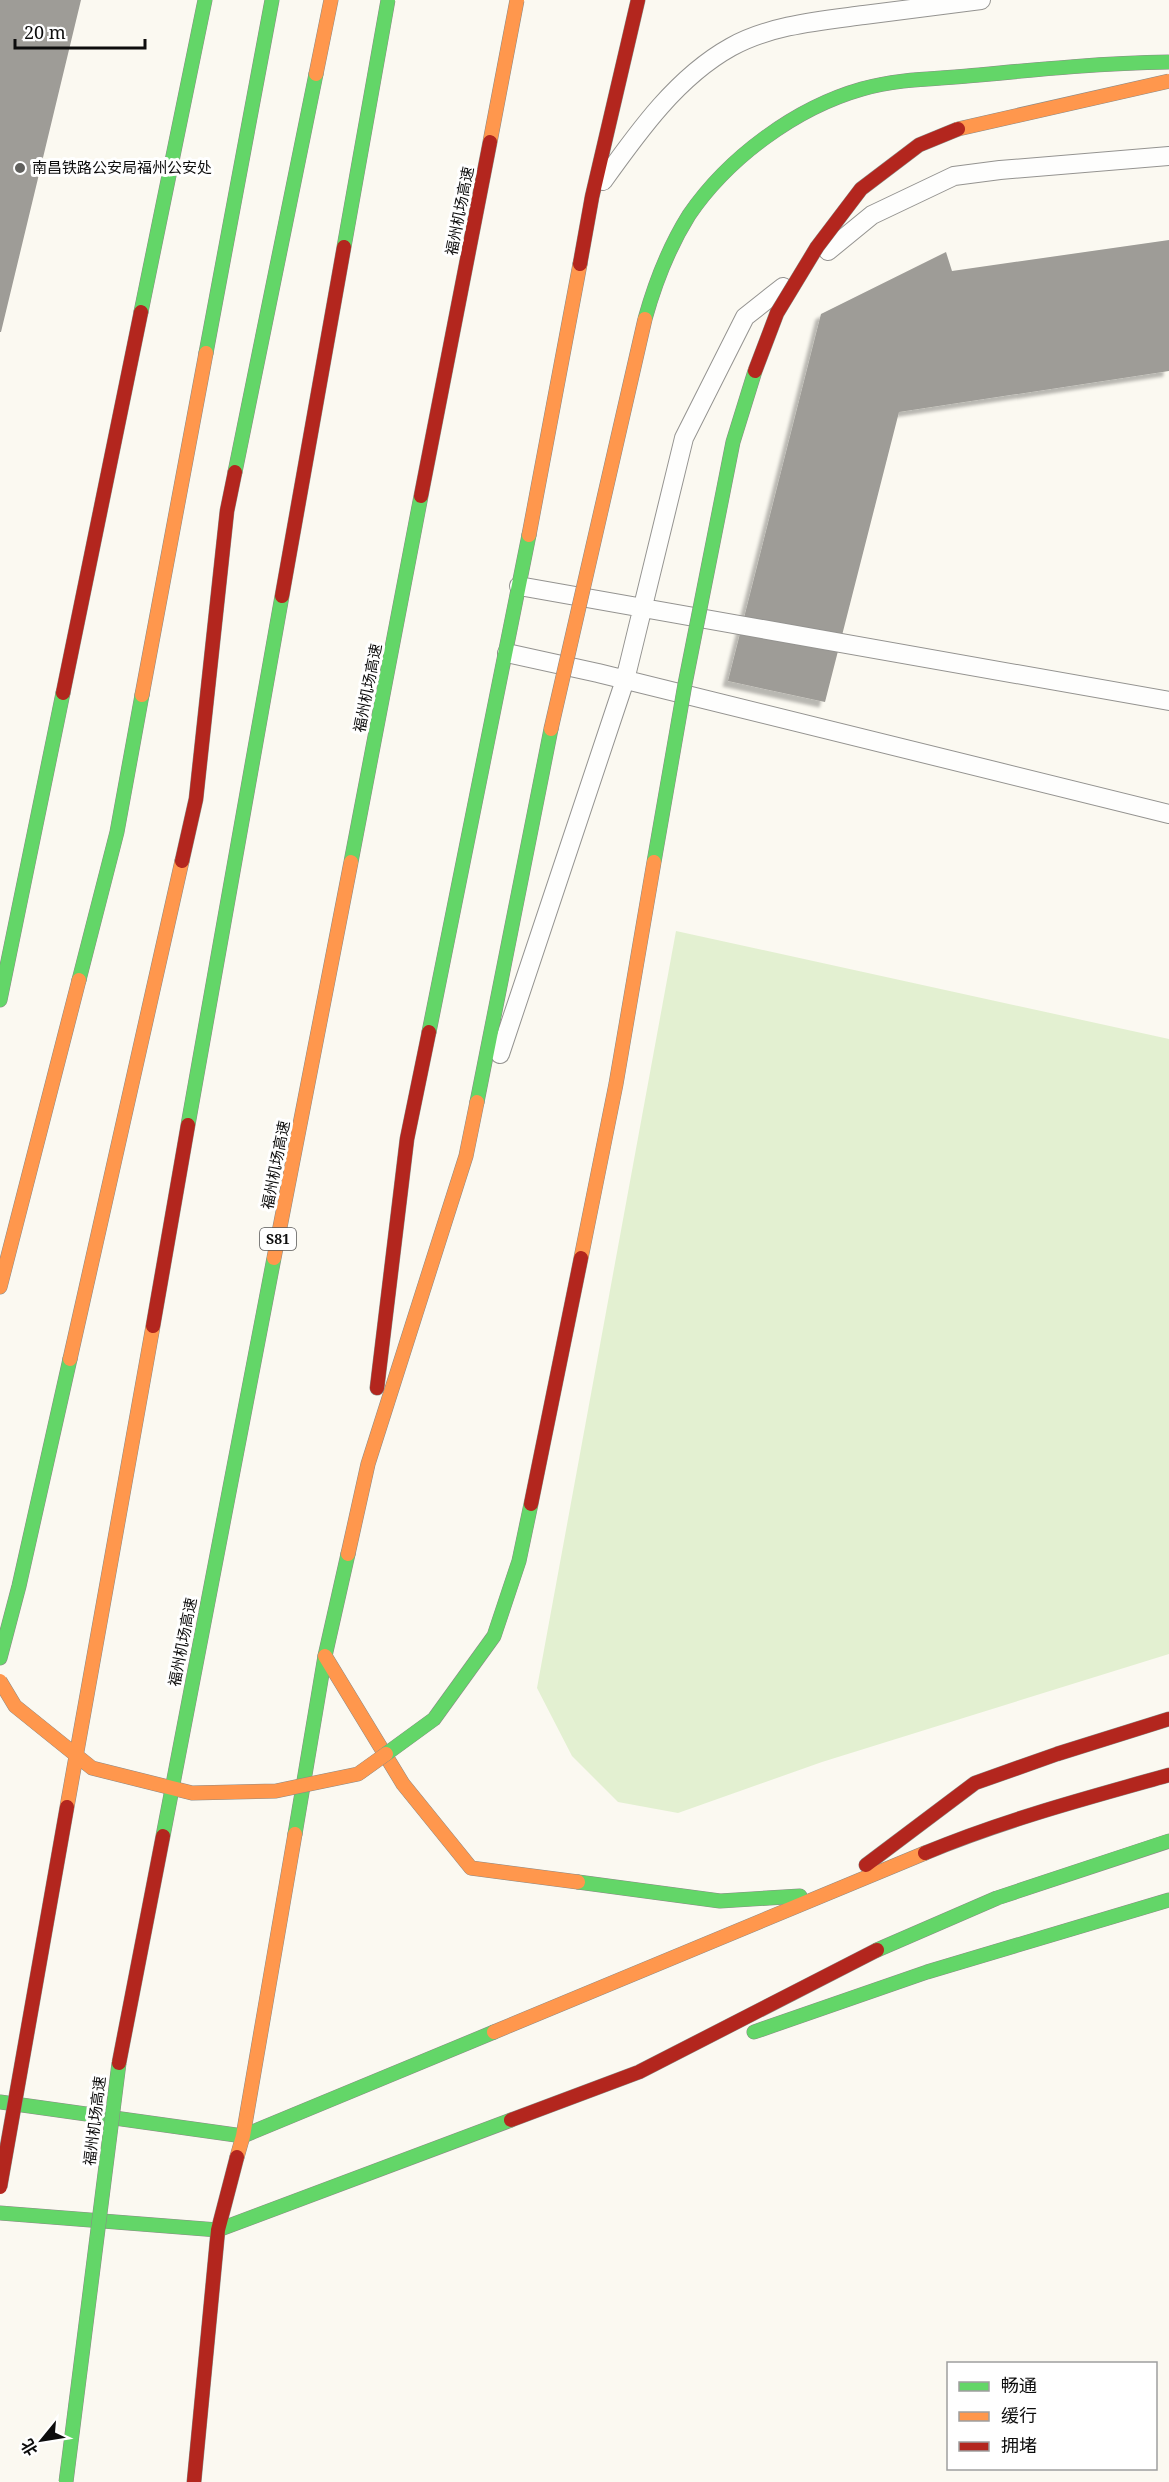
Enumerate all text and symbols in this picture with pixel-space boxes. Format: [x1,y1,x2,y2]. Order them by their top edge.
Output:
scale bar [15,12,146,50]
text: 20 m [24,20,66,44]
place label: 南昌铁路公安局福州公安处 [32,157,212,177]
marker: 南昌铁路公安局福州公安处 [13,161,27,175]
street label: 福州机场高速 [441,165,477,257]
street label: 福州机场高速 [349,642,385,734]
street label: 福州机场高速 [257,1119,293,1211]
road number: S81 [260,1228,296,1250]
street label: 福州机场高速 [164,1596,200,1688]
street label: 福州机场高速 [79,2075,109,2167]
legend [947,2362,1157,2470]
text: 畅通 [1001,2373,1037,2397]
text: 缓行 [1001,2403,1037,2427]
north arrow [12,2410,72,2470]
text: 拥堵 [1001,2433,1037,2457]
text: 北 [15,2435,43,2460]

